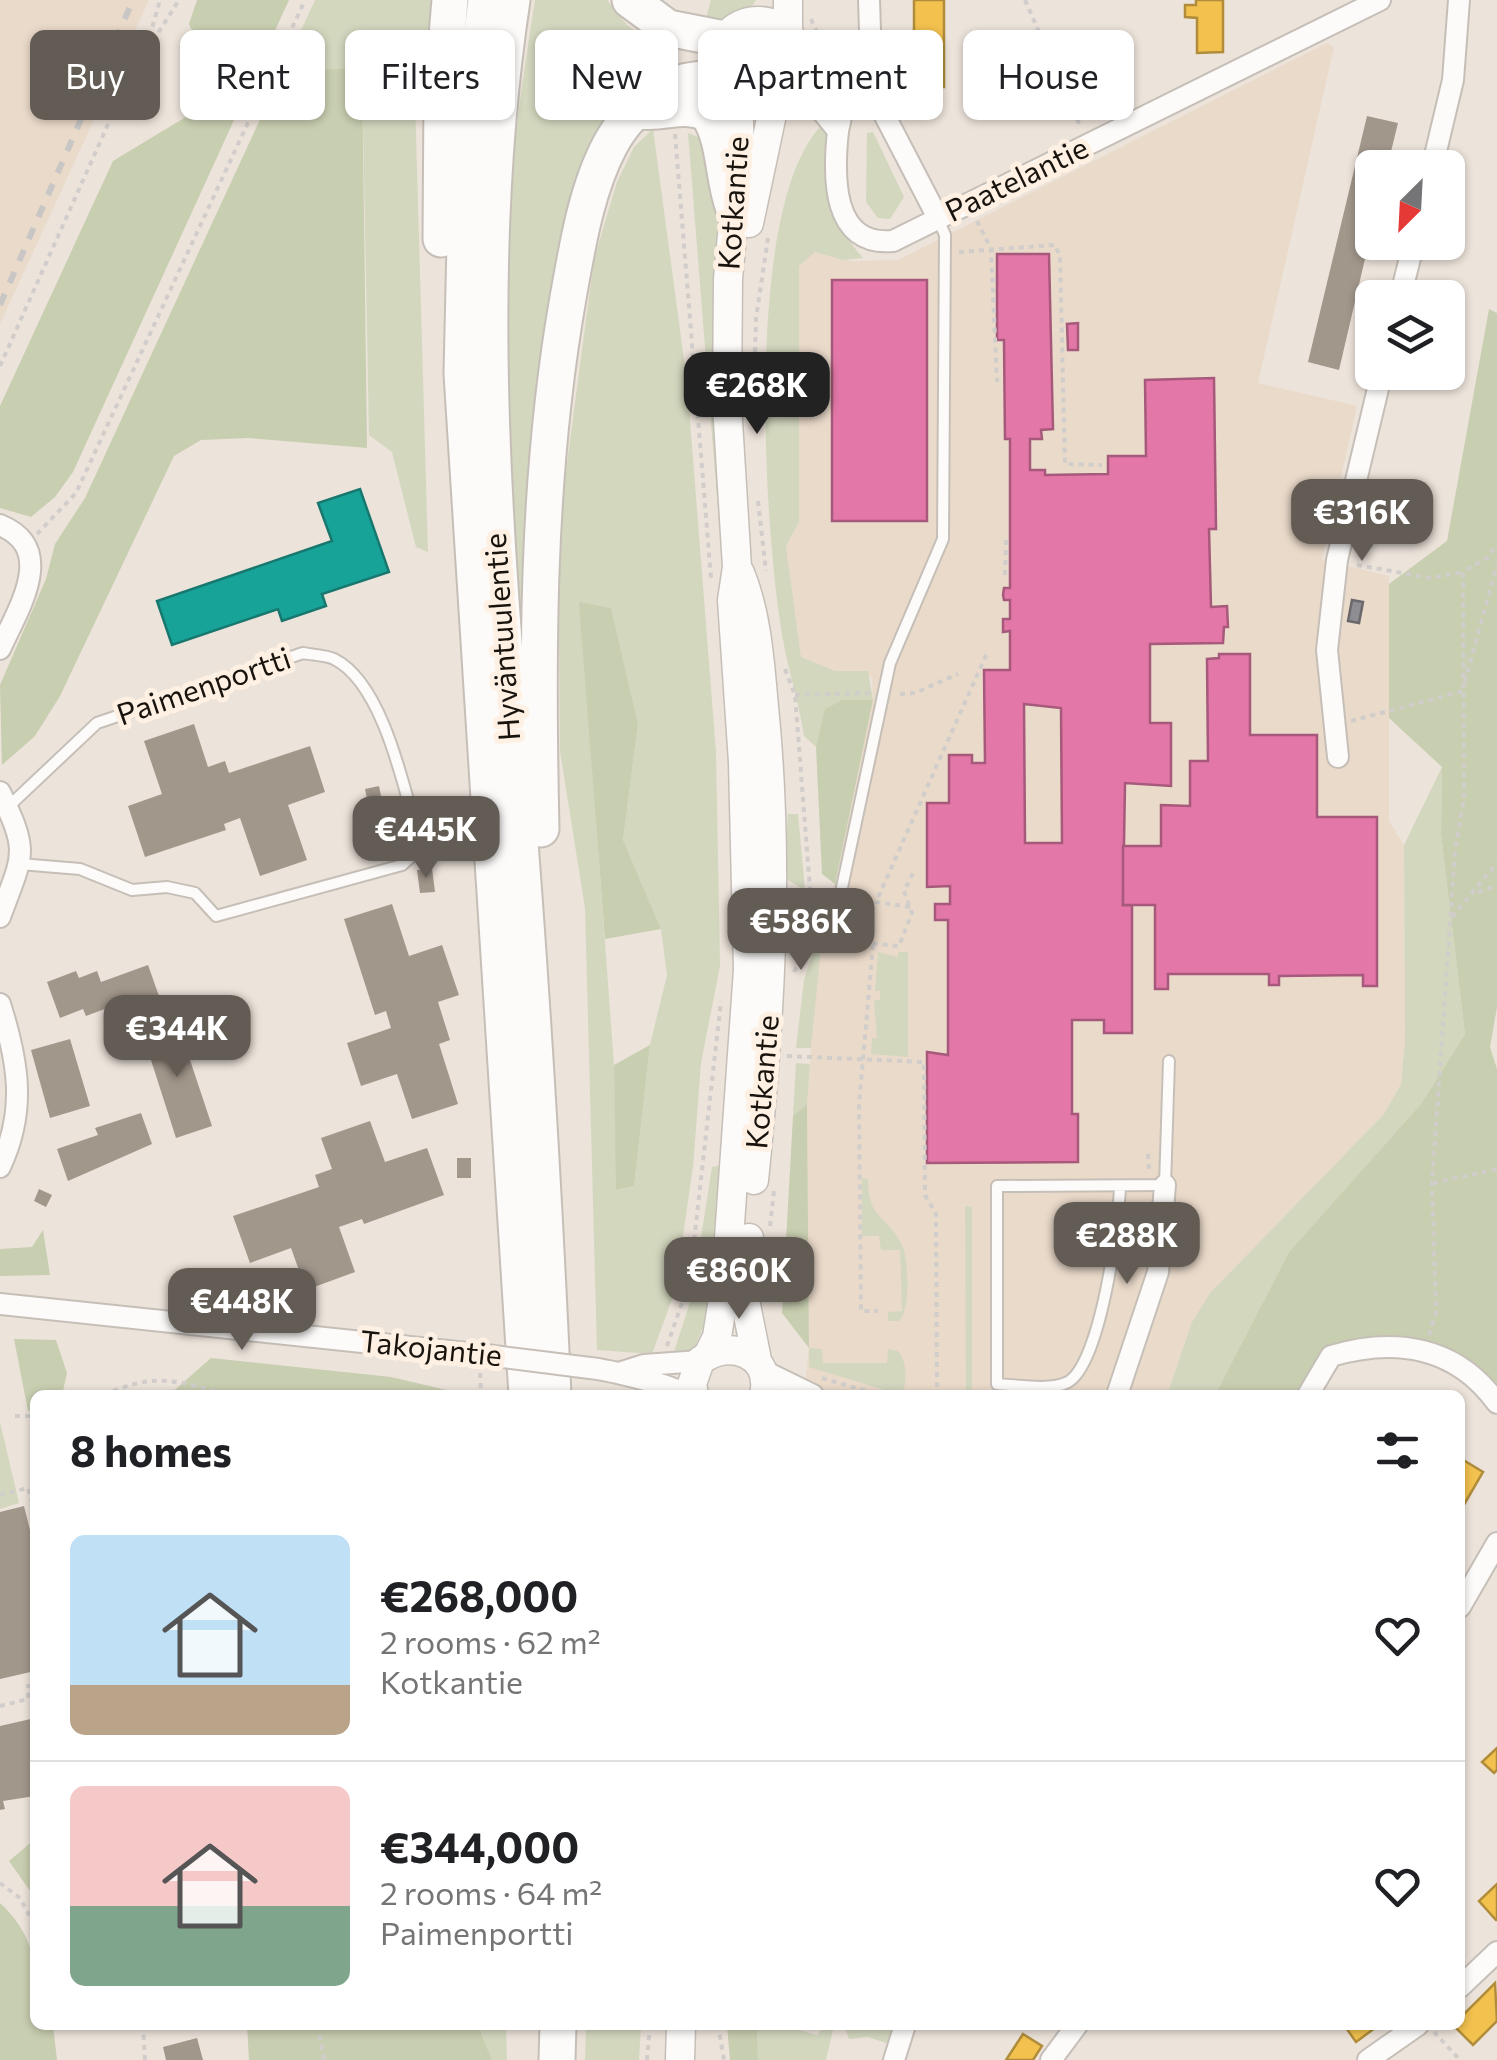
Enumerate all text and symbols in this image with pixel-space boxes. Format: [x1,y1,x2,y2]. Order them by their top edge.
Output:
chip: Buy [30,30,160,120]
chip: Rent [180,30,325,120]
chip: Filters [345,30,515,120]
chip: New [535,30,678,120]
chip: Apartment [698,30,943,120]
chip: House [963,30,1134,120]
street label: Paatelantie [938,127,1093,228]
street label: Kotkantie [708,135,755,271]
north arrow [1355,150,1465,260]
map controls [1355,150,1465,390]
button: layers [1355,280,1465,390]
pin: €268K [687,352,827,437]
text: €268K [706,364,808,404]
pin: €316K [1292,479,1432,564]
text: €316K [1313,491,1411,531]
street label: Hyväntuulentie [475,532,526,742]
street label: Paimenportti [111,638,295,732]
pin: €445K [356,796,496,881]
text: €445K [375,808,477,848]
pin: €586K [731,888,871,973]
text: €586K [749,900,853,940]
pin: €344K [107,995,247,1080]
text: €344K [126,1007,228,1047]
street label: Kotkantie [736,1013,785,1150]
pin: €288K [1057,1202,1197,1287]
text: €288K [1076,1214,1178,1254]
pin: €860K [669,1237,809,1322]
text: €860K [686,1249,792,1289]
pin: €448K [172,1268,312,1353]
text: €448K [190,1280,294,1320]
street label: Takojantie [359,1321,504,1372]
icon: filters [1370,1423,1425,1478]
text: 8 homes [70,1424,232,1476]
text: €268,000 [380,1569,578,1621]
icon: home [150,1575,270,1695]
icon: heart [1370,1608,1425,1663]
text: 2 rooms · 62 m² [380,1621,601,1661]
text: Kotkantie [380,1661,523,1701]
text: €344,000 [380,1820,579,1872]
icon: home [150,1826,270,1946]
icon: heart [1370,1859,1425,1914]
text: 2 rooms · 64 m² [380,1872,602,1912]
text: Paimenportti [380,1912,573,1952]

